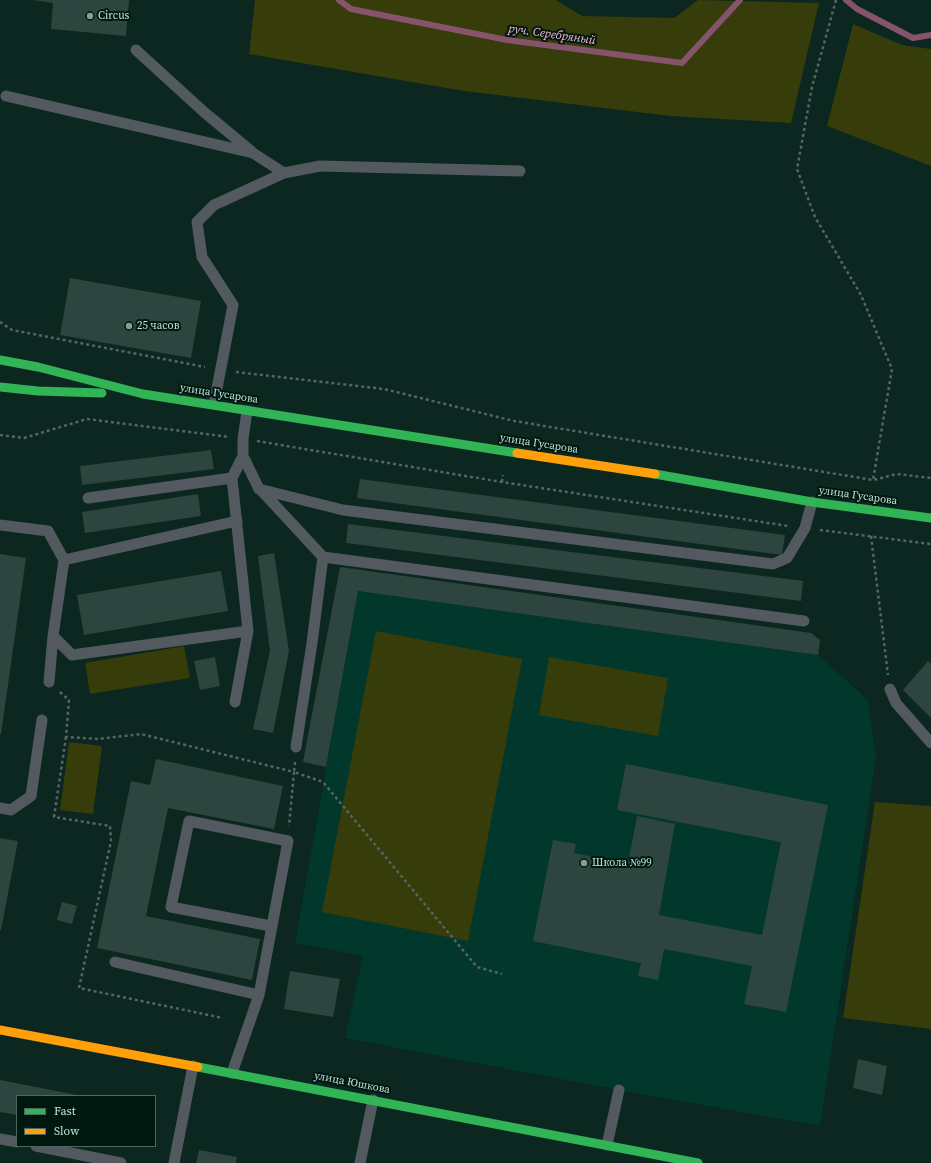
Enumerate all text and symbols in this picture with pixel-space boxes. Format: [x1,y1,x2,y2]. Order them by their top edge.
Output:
place label: Circus [98,9,129,23]
marker: Circus [85,11,95,21]
water label: руч. Серебряный [507,22,597,48]
place label: 25 часов [137,319,179,333]
marker: 25 часов [124,321,134,331]
street label: улица Гусарова [179,381,259,407]
street label: улица Гусарова [499,431,579,457]
street label: улица Гусарова [818,484,898,508]
place label: Школа №99 [592,856,652,870]
marker: Школа №99 [579,858,589,868]
street label: улица Юшкова [313,1069,391,1097]
legend [16,1095,156,1147]
text: Fast [54,1103,76,1119]
text: Slow [54,1123,79,1139]

